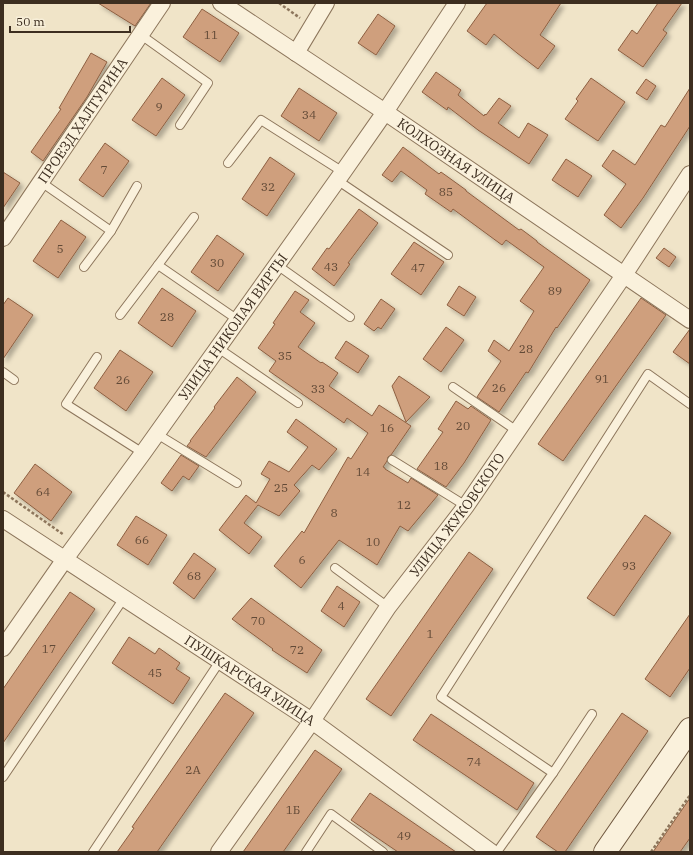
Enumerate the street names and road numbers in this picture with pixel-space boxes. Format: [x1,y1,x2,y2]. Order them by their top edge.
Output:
street label: ПРОЕЗД ХАЛТУРИНА [34,54,132,187]
street label: КОЛХОЗНАЯ УЛИЦА [394,114,519,207]
street label: УЛИЦА НИКОЛАЯ ВИРТЫ [174,250,291,404]
street label: УЛИЦА ЖУКОВСКОГО [406,449,509,581]
street label: ПУШКАРСКАЯ УЛИЦА [181,631,319,730]

